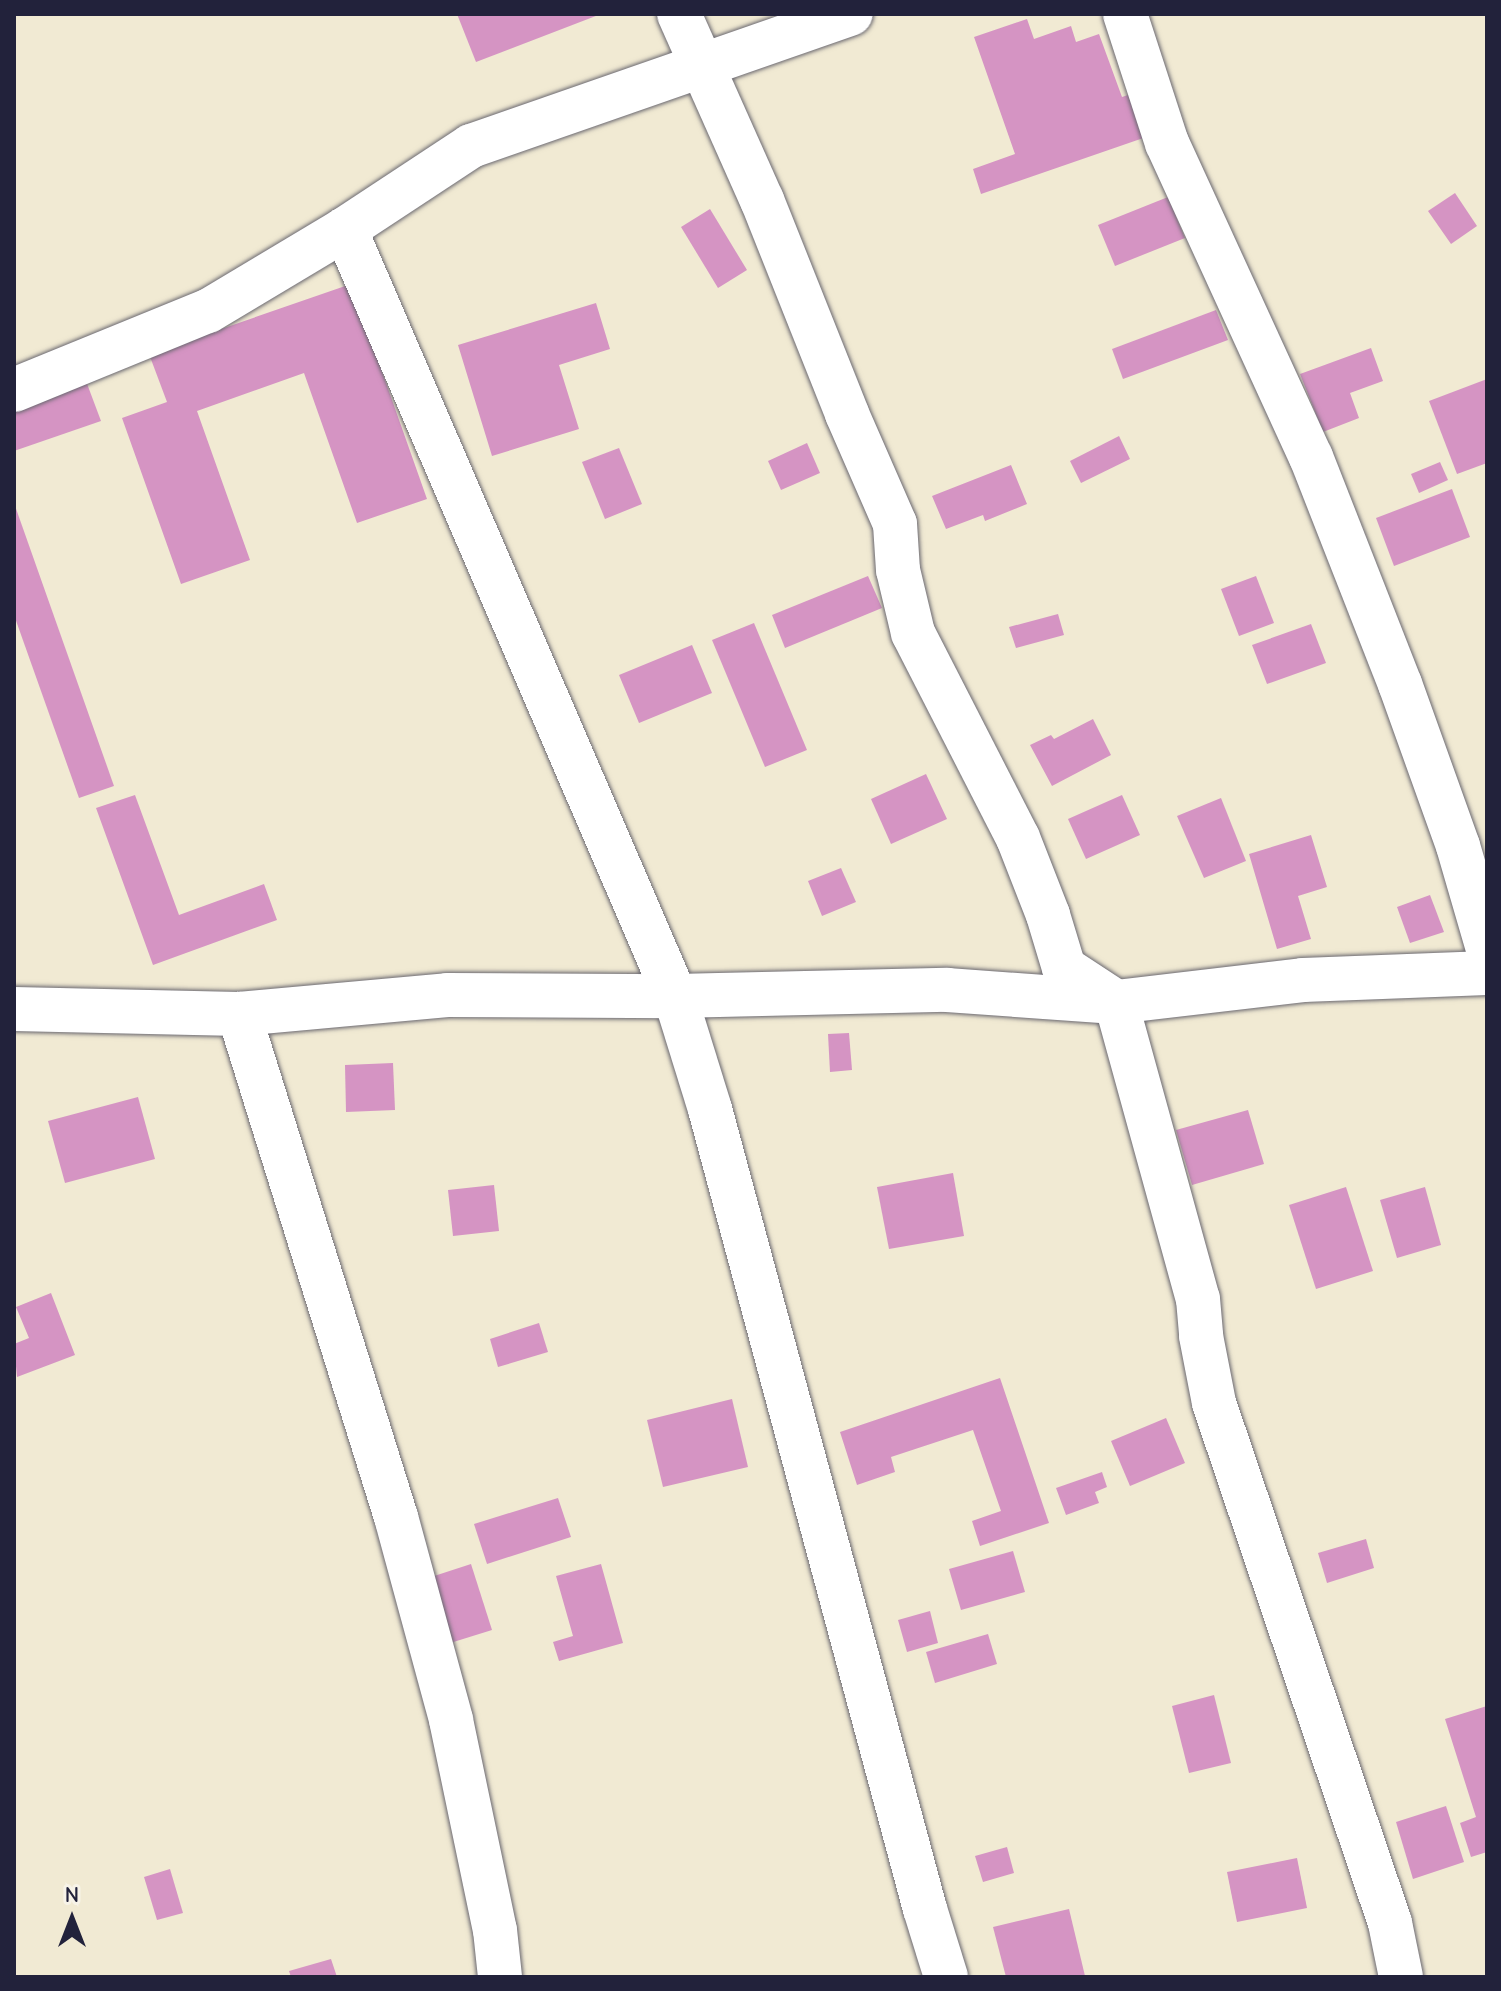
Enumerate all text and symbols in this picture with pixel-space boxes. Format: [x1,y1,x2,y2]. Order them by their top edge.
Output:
north arrow [32,1879,112,1959]
text: N [65,1882,79,1908]

